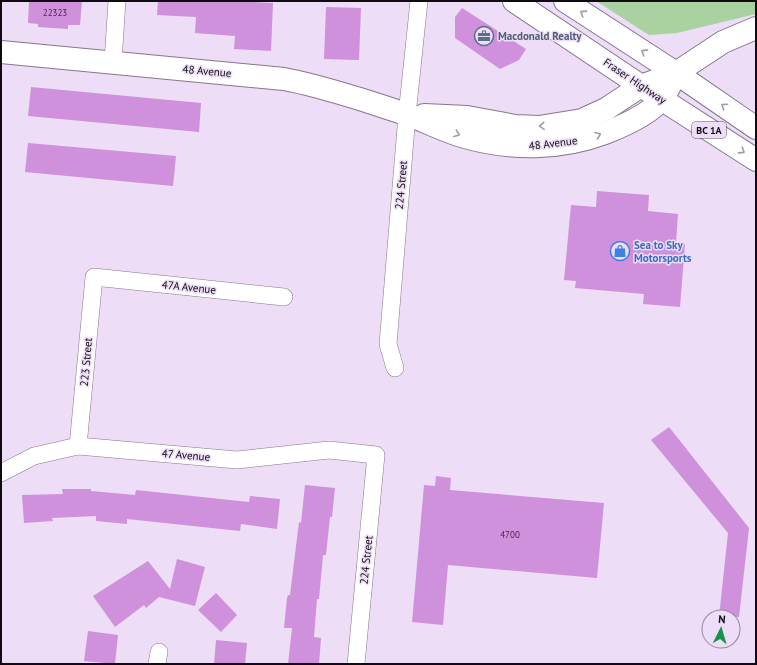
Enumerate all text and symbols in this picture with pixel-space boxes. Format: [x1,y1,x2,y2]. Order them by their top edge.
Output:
house number: 22323 [43,7,67,18]
one-way arrow [580,10,587,18]
office icon: Macdonald Realty [473,25,495,47]
place label: Macdonald Realty [498,29,582,43]
one-way arrow [641,50,648,57]
street label: Fraser Highway [601,55,670,108]
street label: 48 Avenue [182,62,232,80]
one-way arrow [721,104,728,111]
one-way arrow [539,122,545,131]
road number: BC 1A [692,122,726,138]
one-way arrow [453,130,460,138]
one-way arrow [594,132,601,140]
street label: 48 Avenue [528,133,579,153]
one-way arrow [737,146,744,153]
street label: 224 Street [392,160,410,210]
place label: Sea to Sky Motorsports [634,238,692,265]
shop icon: Sea to Sky Motorsports [609,240,631,262]
street label: 47A Avenue [161,277,217,297]
street label: 223 Street [77,337,95,387]
street label: 47 Avenue [161,446,211,464]
house number: 4700 [500,529,520,540]
street label: 224 Street [356,535,376,585]
north arrow [701,609,741,649]
text: N [718,612,726,626]

